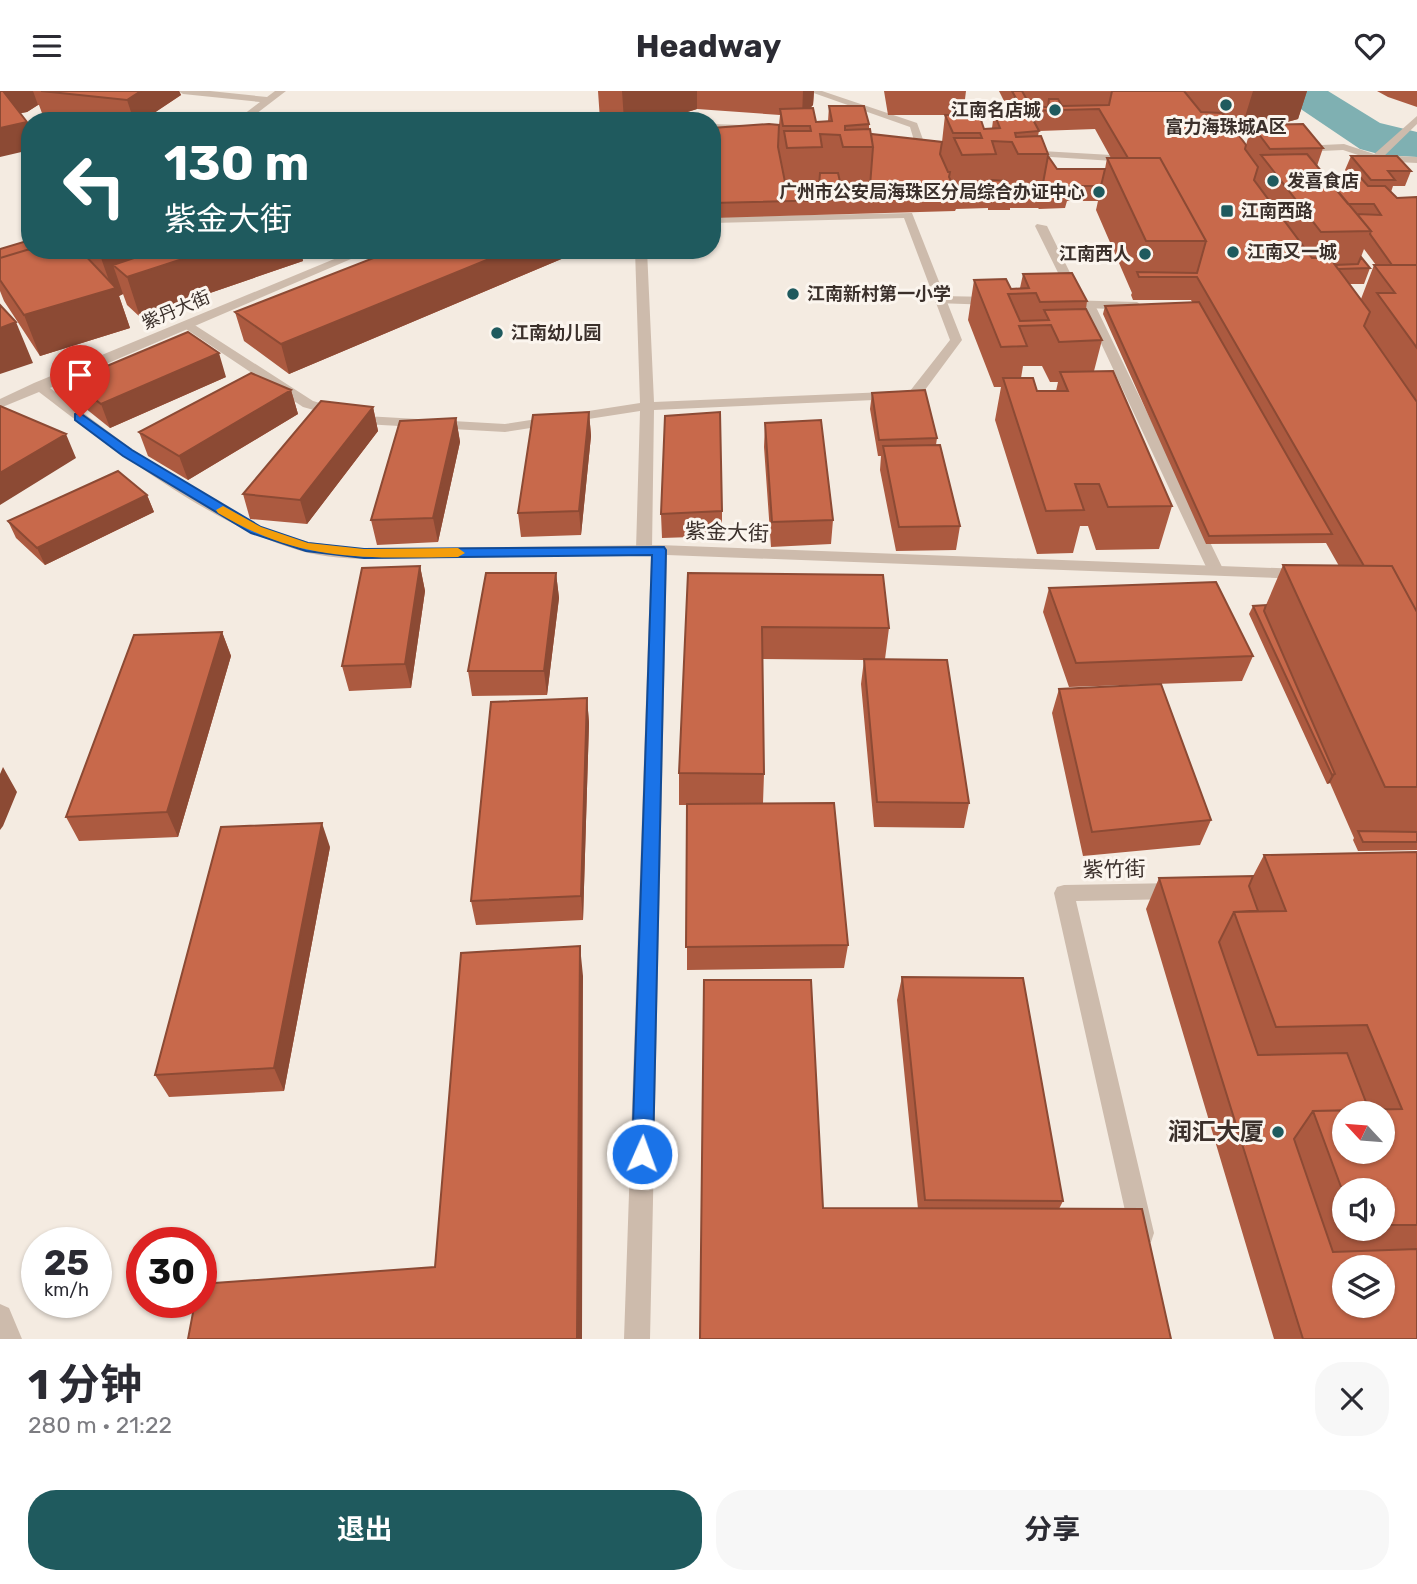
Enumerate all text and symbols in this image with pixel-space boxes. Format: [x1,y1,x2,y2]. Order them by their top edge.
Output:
icon: menu [28,27,66,65]
text: Headway [636,27,781,65]
icon: heart [1351,27,1389,65]
marker: 富力海珠城A区 [1218,97,1234,113]
place label: 江南名店城 [951,99,1041,121]
marker: 江南名店城 [1047,102,1063,118]
place label: 富力海珠城A区 [1166,116,1286,138]
text: 130 m [164,134,309,192]
icon: left [49,140,140,231]
place label: 发喜食店 [1287,170,1359,192]
marker: 发喜食店 [1265,173,1281,189]
place label: 广州市公安局海珠区分局综合办证中心 [779,181,1085,203]
marker: 广州市公安局海珠区分局综合办证中心 [1091,184,1107,200]
text: 紫金大街 [164,200,292,238]
place label: 江南西路 [1241,200,1313,222]
marker: 江南西路 [1219,203,1235,219]
place label: 江南又一城 [1247,241,1337,263]
place label: 江南西人 [1059,243,1131,265]
marker: 江南又一城 [1225,244,1241,260]
marker: 江南西人 [1137,246,1153,262]
place label: 江南新村第一小学 [807,283,951,305]
street label: 紫丹大街 [139,286,213,334]
marker: 江南新村第一小学 [785,286,801,302]
place label: 江南幼儿园 [511,322,601,344]
marker: 江南幼儿园 [489,325,505,341]
pin [50,345,110,417]
icon: arrive [61,356,99,394]
street label: 紫金大街 [685,518,769,546]
street label: 紫竹街 [1082,856,1146,882]
north arrow [1332,1101,1395,1164]
map controls [1332,1101,1395,1318]
position arrow [605,1117,679,1191]
place label: 润汇大厦 [1168,1118,1264,1146]
marker: 润汇大厦 [1270,1124,1286,1140]
button: sound [1332,1178,1395,1241]
speed limit sign: 30 [126,1227,217,1318]
text: 25 [44,1242,89,1284]
button: layers [1332,1255,1395,1318]
text: km/h [44,1279,89,1301]
text: 1 分钟 [28,1360,142,1410]
button: close [1315,1362,1389,1436]
text: 280 m · 21:22 [28,1411,172,1439]
button: 退出 [28,1490,702,1570]
button: 分享 [716,1490,1389,1570]

